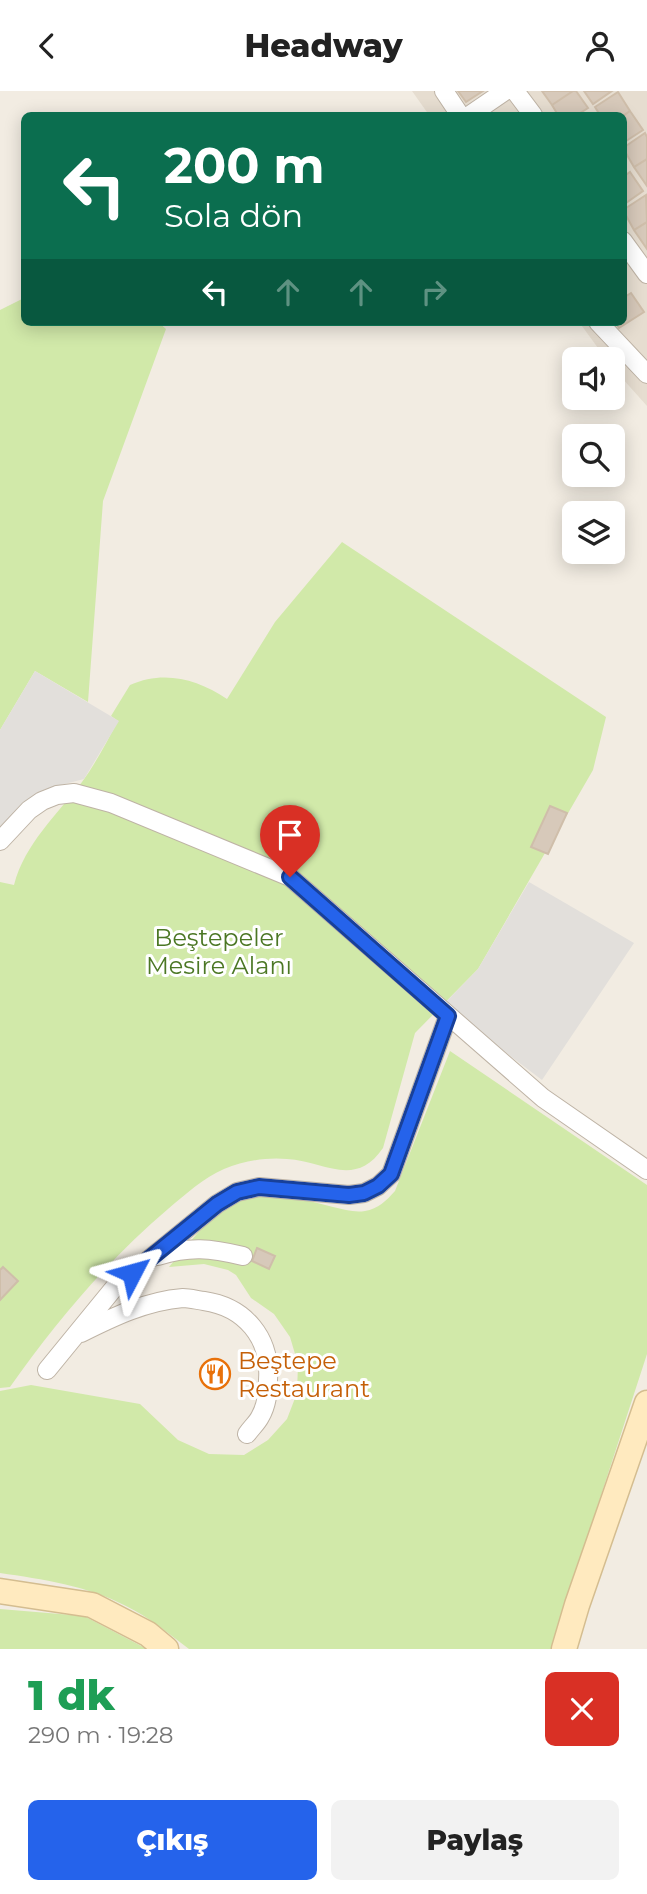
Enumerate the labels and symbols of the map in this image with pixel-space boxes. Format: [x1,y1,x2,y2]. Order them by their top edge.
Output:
pin [260,805,320,877]
park label: Beştepeler Mesire Alanı [146,923,292,980]
position arrow [95,1236,169,1310]
place label: Beştepe Restaurant [238,1346,370,1403]
restaurant icon: Beştepe Restaurant [198,1357,232,1391]

